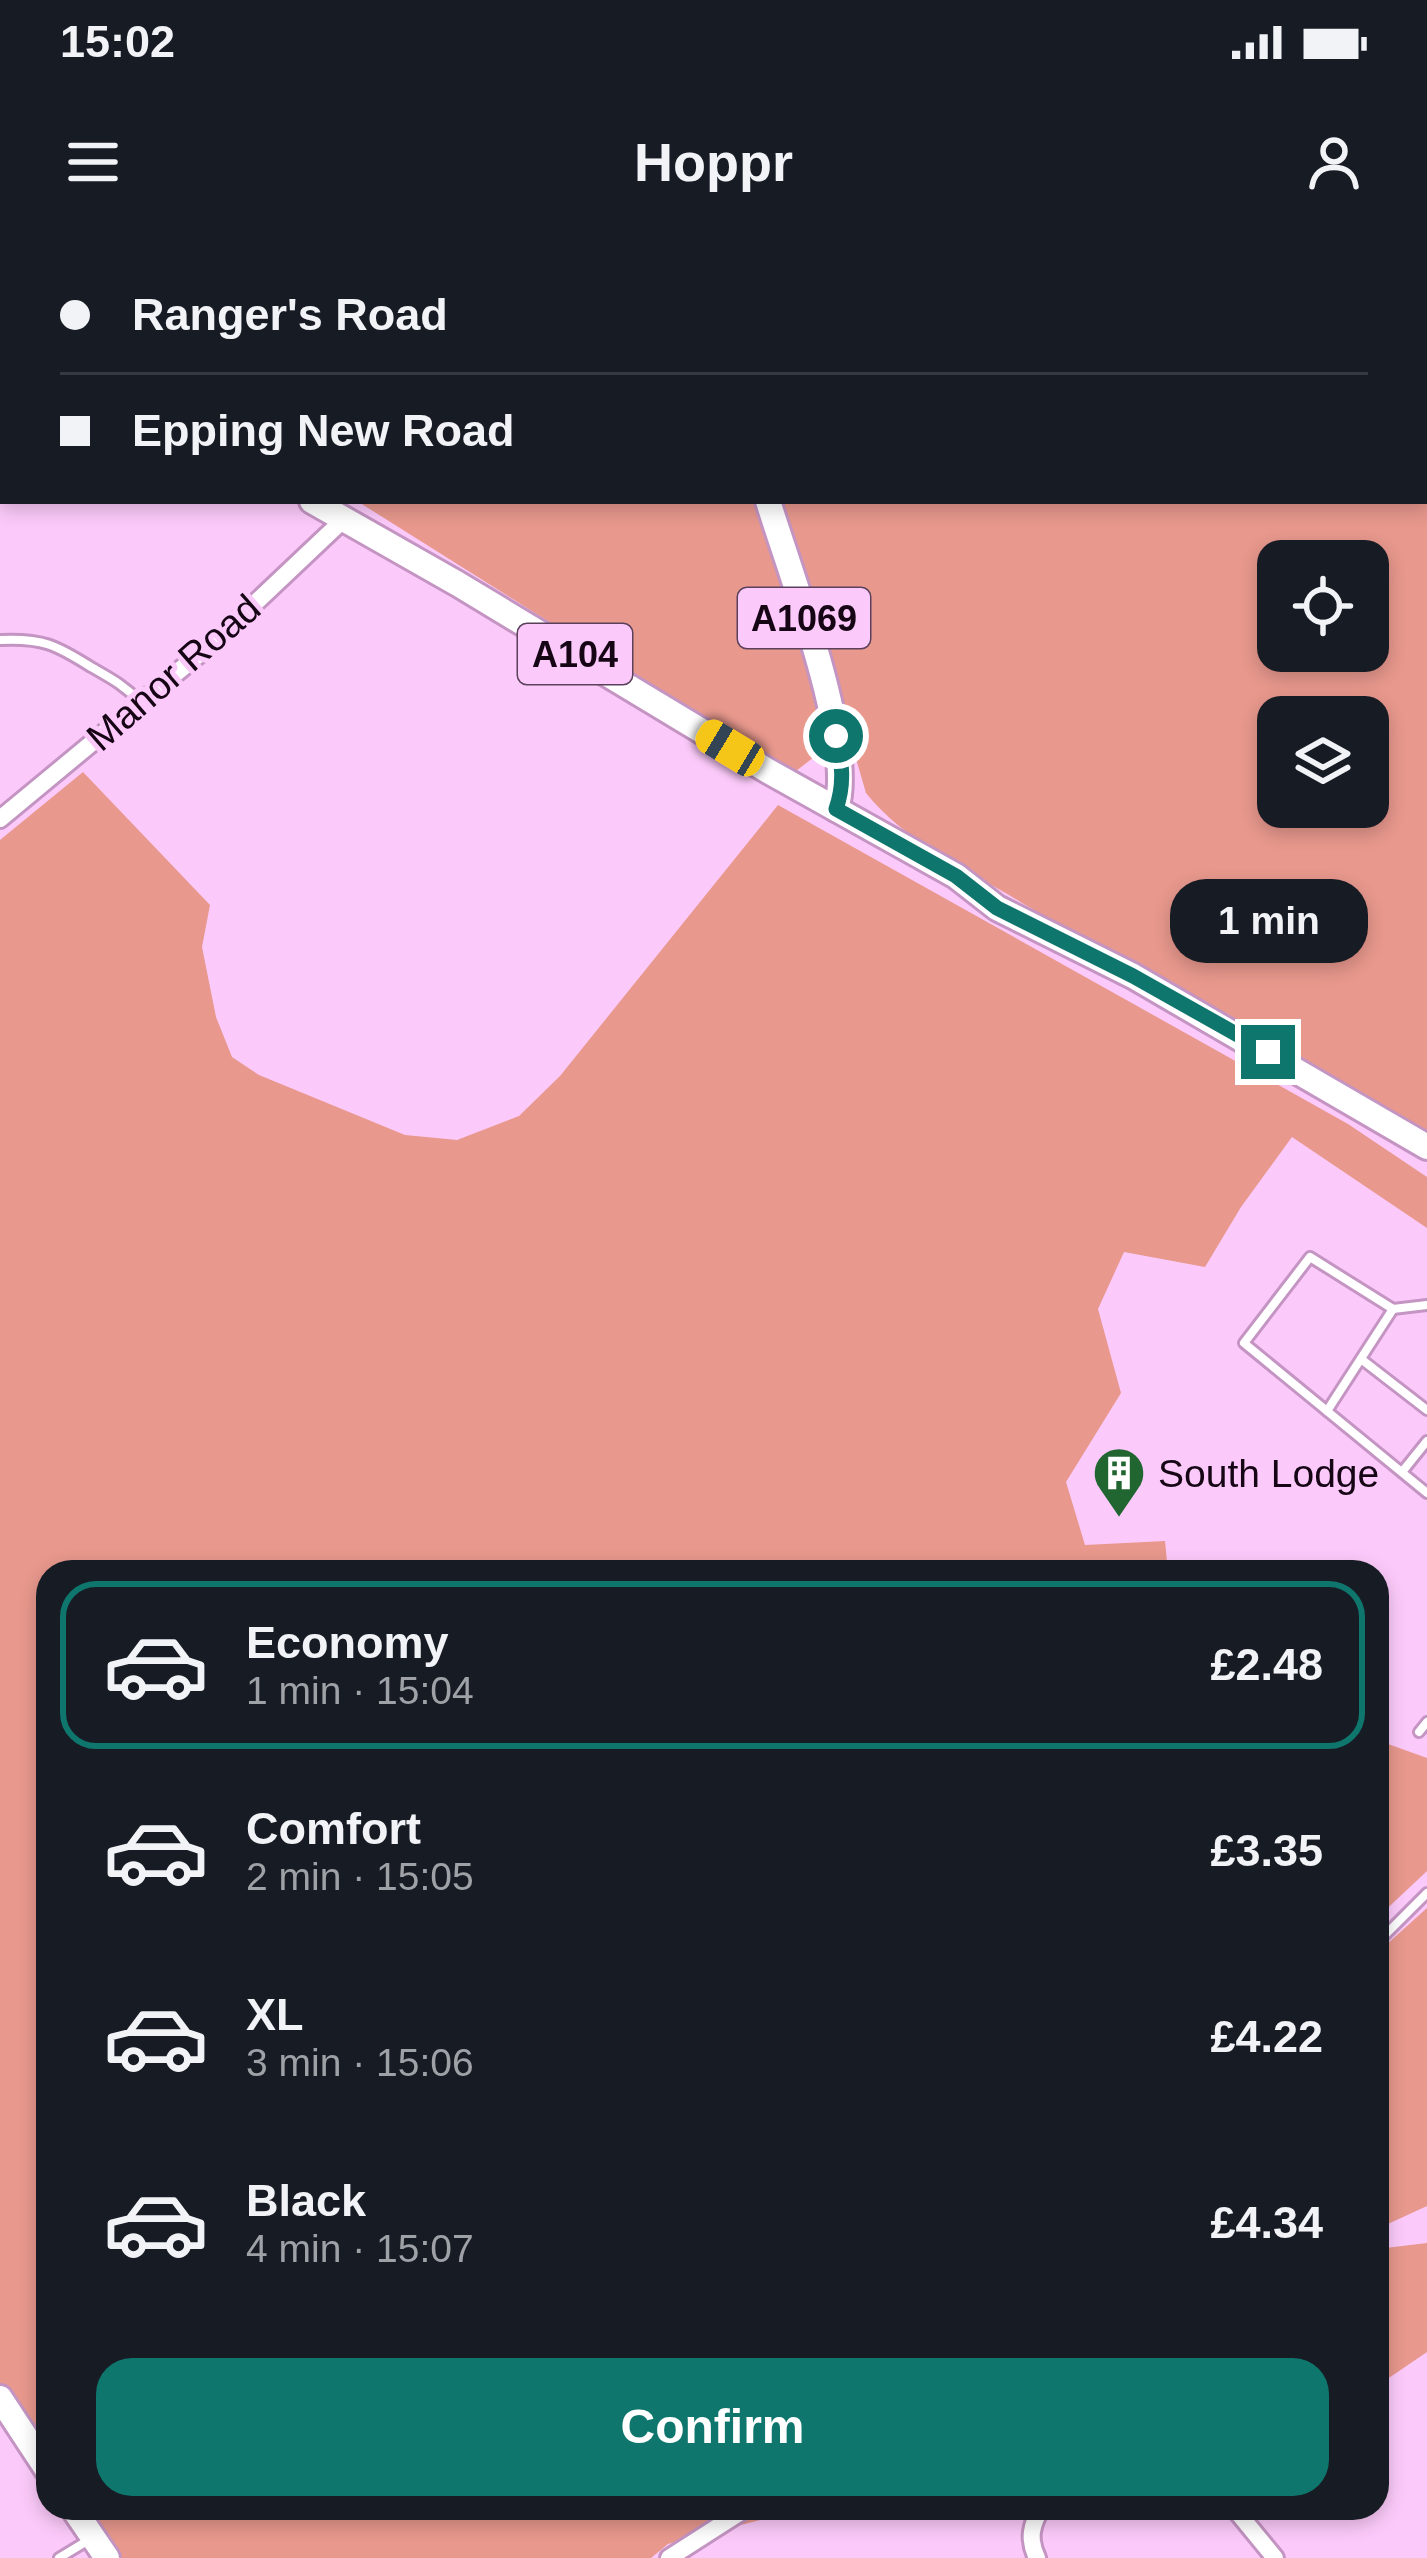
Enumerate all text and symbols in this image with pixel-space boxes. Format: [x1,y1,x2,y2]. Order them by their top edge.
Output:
text: 15:02 [60,16,175,67]
icon: menu [60,129,126,195]
icon: person [1301,129,1367,195]
text: Hoppr [634,132,793,192]
text: Ranger's Road [132,289,448,340]
text: Epping New Road [132,405,515,456]
map controls [1257,540,1389,828]
button: locate [1257,540,1389,672]
street label: Manor Road [78,586,268,759]
road number: A1069 [738,588,870,648]
road number: A104 [518,624,632,684]
button: layers [1257,696,1389,828]
route start [809,709,863,763]
car [690,714,770,782]
callout: 1 min [1169,878,1367,962]
text: 1 min [1218,899,1320,942]
route end [1241,1025,1295,1079]
building icon: South Lodge [1091,1445,1147,1519]
place label: South Lodge [1158,1452,1379,1495]
icon: car [102,1611,210,1719]
text: Economy [246,1617,449,1668]
text: £2.48 [1210,1639,1323,1690]
text: 1 min · 15:04 [246,1669,474,1712]
icon: car [102,1797,210,1905]
text: Comfort [246,1803,421,1854]
text: £3.35 [1210,1825,1323,1876]
text: 2 min · 15:05 [246,1855,474,1898]
icon: car [102,1983,210,2091]
text: XL [246,1989,304,2040]
text: £4.22 [1210,2011,1323,2062]
text: 3 min · 15:06 [246,2041,474,2084]
icon: car [102,2169,210,2277]
text: Black [246,2175,366,2226]
text: £4.34 [1210,2197,1323,2248]
text: 4 min · 15:07 [246,2227,474,2270]
button: Confirm [96,2358,1329,2496]

